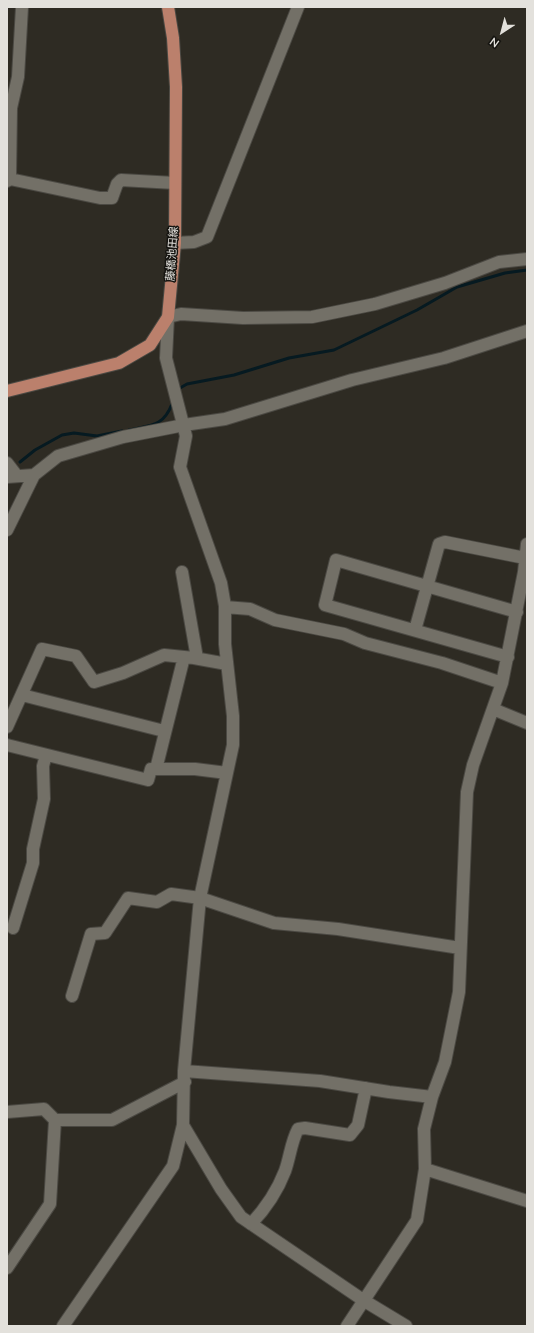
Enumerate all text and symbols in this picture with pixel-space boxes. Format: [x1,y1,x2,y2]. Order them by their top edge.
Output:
north arrow [482,12,522,52]
text: N [487,34,502,51]
street label: 藤橋池田線 [164,226,182,282]

